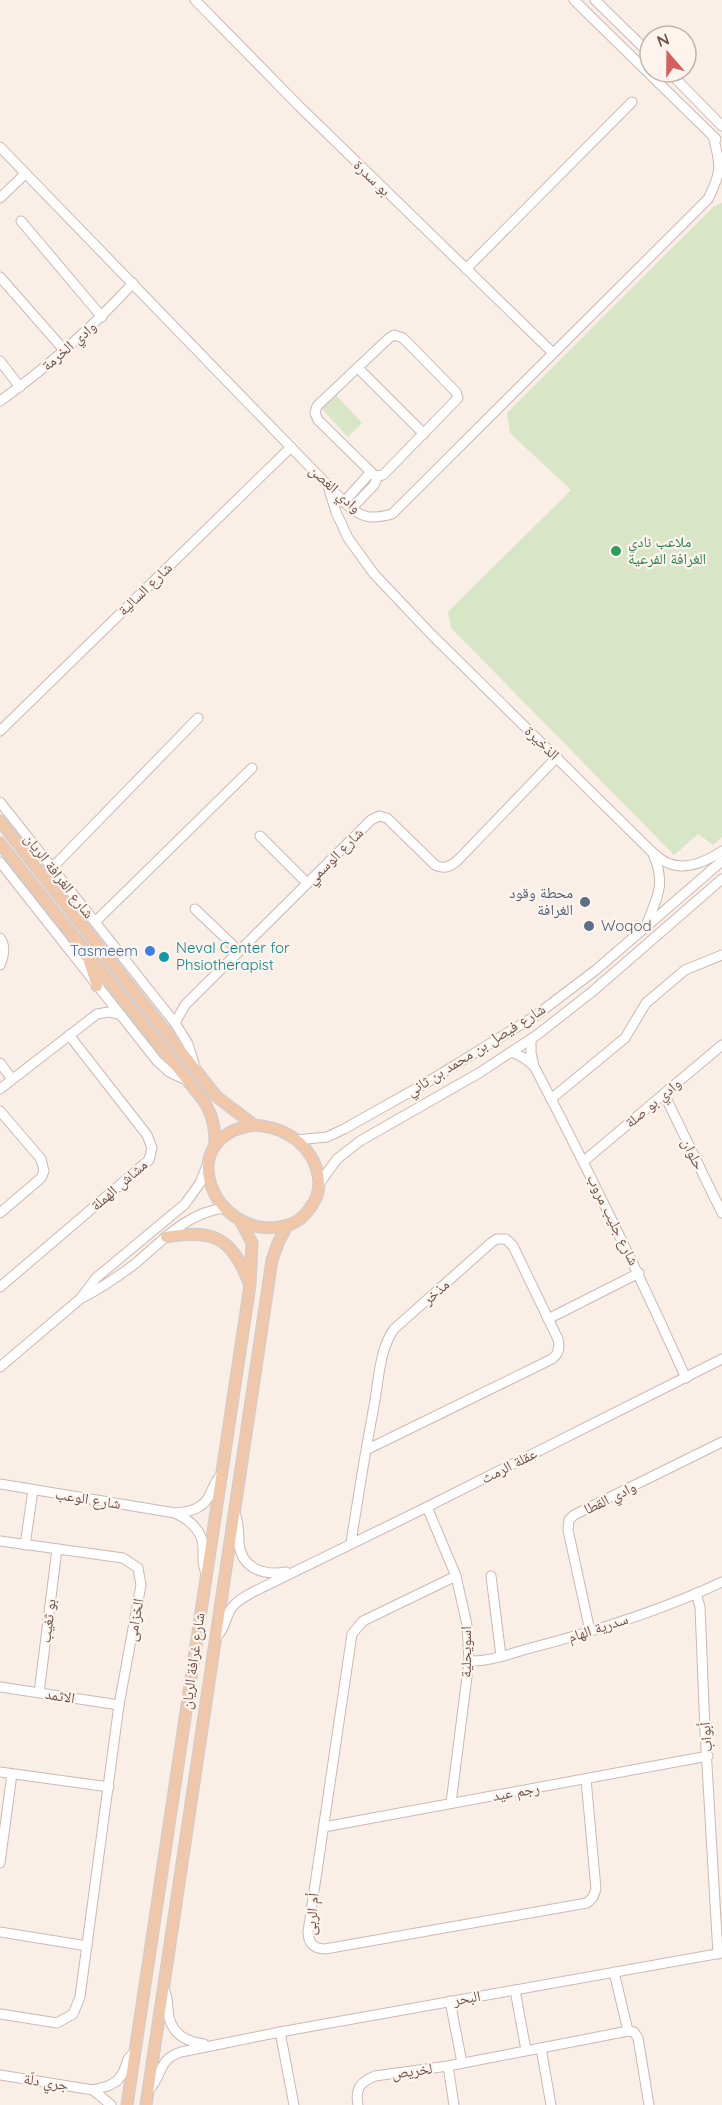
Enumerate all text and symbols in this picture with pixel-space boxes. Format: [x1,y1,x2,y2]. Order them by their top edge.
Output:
north arrow [638,24,698,84]
text: N [654,28,672,51]
street label: بو سدرة [350,155,395,200]
street label: وادي الخرمة [37,317,102,377]
street label: وادي الغصن [303,460,365,519]
place label: ملاعب نادي الغرافة الفرعية [628,532,706,568]
marker: ملاعب نادي الغرافة الفرعية [609,544,623,558]
street label: شارع السالية [113,558,177,620]
street label: الذخيرة [521,722,564,764]
street label: شارع الوسمي [302,823,369,890]
street label: شارع الغرافة الريان [19,829,99,923]
place label: محطة وقود الغرافة [509,883,573,919]
marker: محطة وقود الغرافة [578,895,592,909]
place label: Woqod [601,916,652,935]
marker: Woqod [582,919,596,933]
place label: Neval Center for Phsiotherapist [176,938,290,974]
place label: Tasmeem [70,941,138,960]
marker: Tasmeem [143,944,157,958]
marker: Neval Center for Phsiotherapist [157,950,171,964]
street label: شارع فيصل بن محمد بن ثاني [403,999,550,1103]
street label: وادي بو صلة [621,1074,687,1134]
street label: حلوان [677,1135,709,1173]
street label: مشاش الهملة [86,1155,152,1215]
street label: شارع جليب مروب [582,1171,644,1269]
street label: مذخر [418,1275,453,1309]
street label: عقلة الرمث [478,1443,540,1488]
street label: وادي القطا [580,1477,640,1521]
street label: شارع الوعب [54,1484,122,1514]
street label: الخزامى [121,1597,149,1643]
street label: بو ثغيب [35,1598,60,1644]
street label: سدرية الهام [565,1609,631,1647]
street label: شارع غرافة الريان [176,1611,210,1711]
street label: اسويحلية [456,1626,475,1678]
street label: الاثمد [44,1684,76,1707]
street label: أبواب [695,1721,716,1753]
street label: رجم عيد [491,1778,541,1806]
street label: أم الربى [300,1892,324,1936]
street label: البحر [451,1986,482,2009]
street label: لخريص [390,2058,434,2084]
street label: جري دلّة [22,2069,70,2097]

